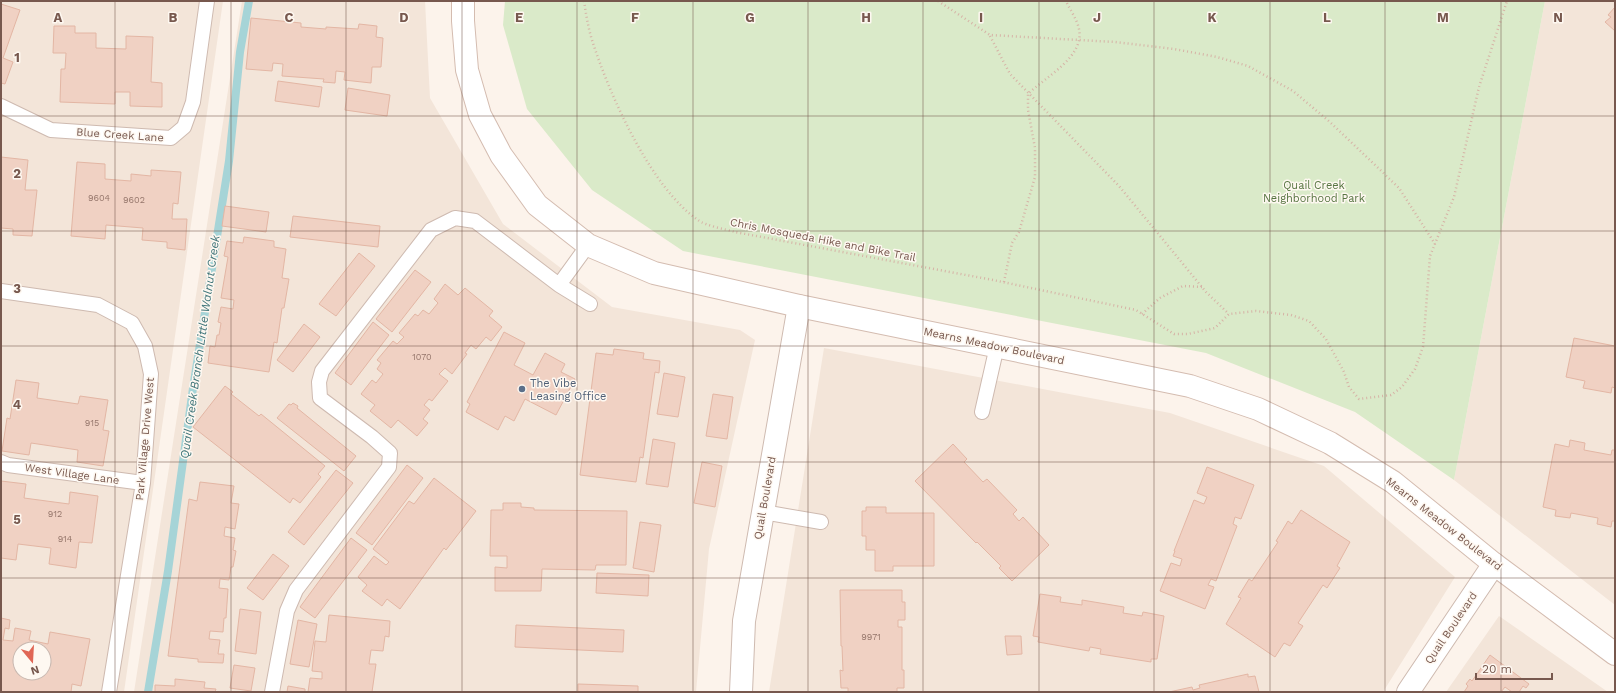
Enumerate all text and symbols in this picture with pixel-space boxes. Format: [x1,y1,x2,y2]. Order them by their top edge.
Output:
text: A [54,10,63,25]
text: B [169,10,178,25]
text: C [285,10,294,25]
text: D [399,10,409,25]
text: E [515,10,523,25]
text: F [631,10,639,25]
text: G [745,10,755,25]
text: H [861,10,871,25]
text: I [979,10,983,25]
text: J [1093,10,1101,25]
text: K [1207,10,1217,25]
text: L [1323,10,1331,25]
text: M [1437,10,1449,25]
text: N [1553,10,1563,25]
text: 1 [14,50,20,65]
street label: Blue Creek Lane [76,125,164,145]
text: 2 [13,166,21,181]
park label: Quail Creek Neighborhood Park [1263,179,1365,205]
house number: 9604 [88,193,111,203]
house number: 9602 [123,195,145,205]
street label: Chris Mosqueda Hike and Bike Trail [729,216,918,265]
water label: Quail Creek Branch Little Walnut Creek [177,234,223,460]
text: 3 [13,281,21,296]
street label: Mearns Meadow Boulevard [922,325,1066,367]
house number: 1070 [412,352,432,362]
street label: Park Village Drive West [133,377,157,501]
place label: The Vibe Leasing Office [530,377,606,403]
marker: The Vibe Leasing Office [517,384,527,394]
text: 4 [13,397,22,412]
house number: 915 [85,418,99,428]
street label: Quail Boulevard [751,455,779,541]
street label: West Village Lane [24,461,120,487]
street label: Mearns Meadow Boulevard [1383,475,1505,573]
house number: 912 [48,509,62,519]
text: 5 [13,512,21,527]
house number: 914 [58,534,73,544]
street label: Quail Boulevard [1422,590,1480,666]
house number: 9971 [861,632,881,642]
north arrow [12,641,52,681]
scale bar [1476,655,1552,681]
text: 20 m [1482,662,1512,676]
text: N [29,663,41,677]

